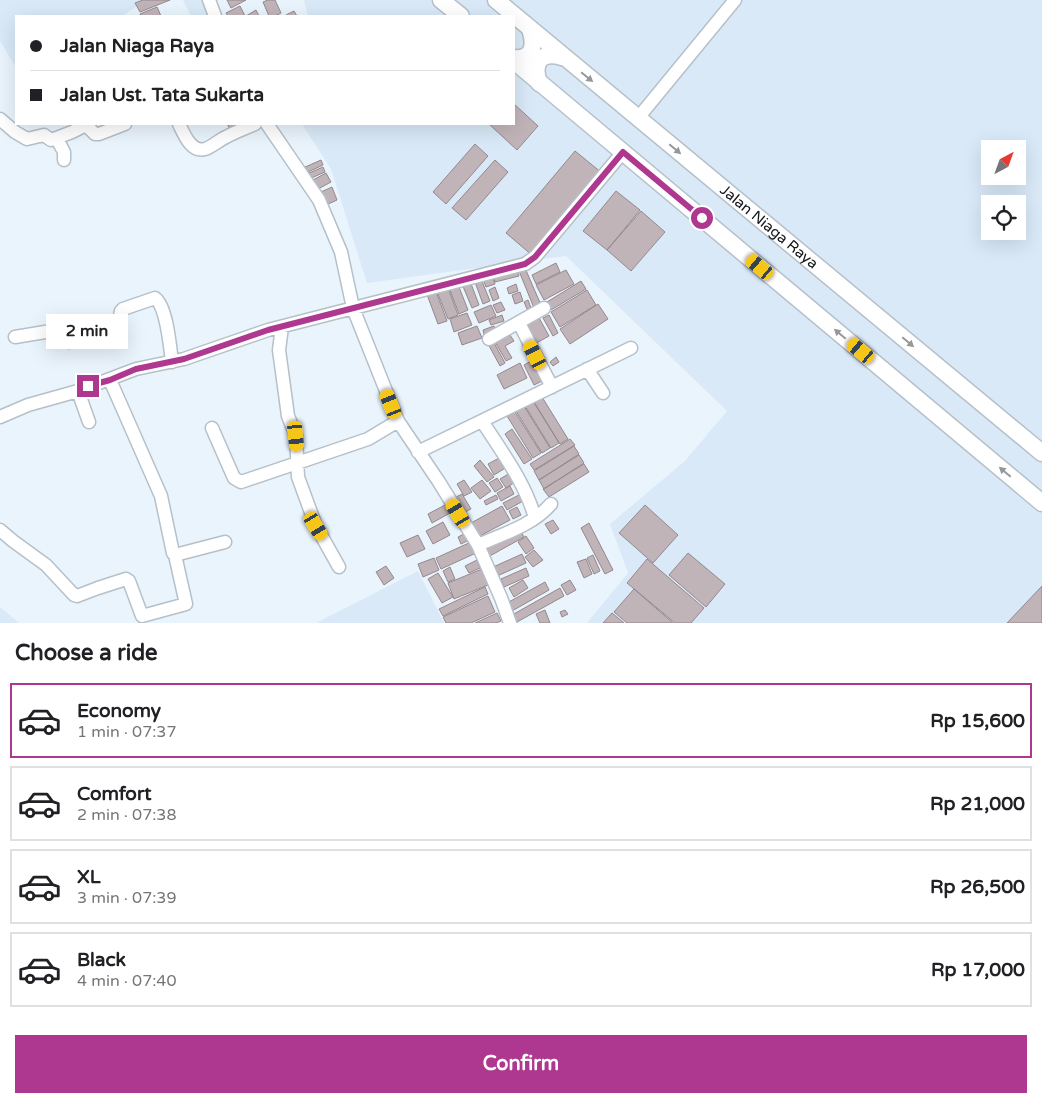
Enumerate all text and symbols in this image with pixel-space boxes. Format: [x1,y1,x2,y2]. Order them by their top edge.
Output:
text: Jalan Niaga Raya [60,35,214,57]
one-way arrow [580,71,593,82]
text: Jalan Ust. Tata Sukarta [60,84,264,106]
north arrow [981,140,1026,185]
map controls [981,140,1026,240]
one-way arrow [668,144,681,155]
street label: Jalan Niaga Raya [717,181,822,273]
button: locate [981,195,1026,240]
route start [691,207,713,229]
car [743,252,776,282]
callout: 2 min [47,314,129,348]
text: 2 min [66,321,108,341]
one-way arrow [833,328,846,339]
car [844,336,877,366]
one-way arrow [901,337,914,348]
car [521,338,548,372]
route end [77,375,99,397]
car [378,387,403,421]
car [286,420,305,452]
one-way arrow [998,466,1011,477]
car [443,496,472,530]
car [301,509,330,543]
text: Choose a ride [15,640,158,666]
icon: car [17,698,62,743]
text: Economy [77,700,161,722]
text: Rp 15,600 [930,710,1025,732]
text: 1 min · 07:37 [77,722,176,742]
icon: car [17,781,62,826]
text: Comfort [77,783,151,805]
text: Rp 21,000 [930,793,1025,815]
text: 2 min · 07:38 [77,805,176,825]
icon: car [17,864,62,909]
text: XL [77,866,101,888]
text: Rp 26,500 [930,876,1025,898]
text: 3 min · 07:39 [77,888,176,908]
icon: car [17,947,62,992]
text: Black [77,949,126,971]
text: Rp 17,000 [931,959,1025,981]
text: 4 min · 07:40 [77,971,176,991]
button: Confirm [15,1035,1027,1093]

